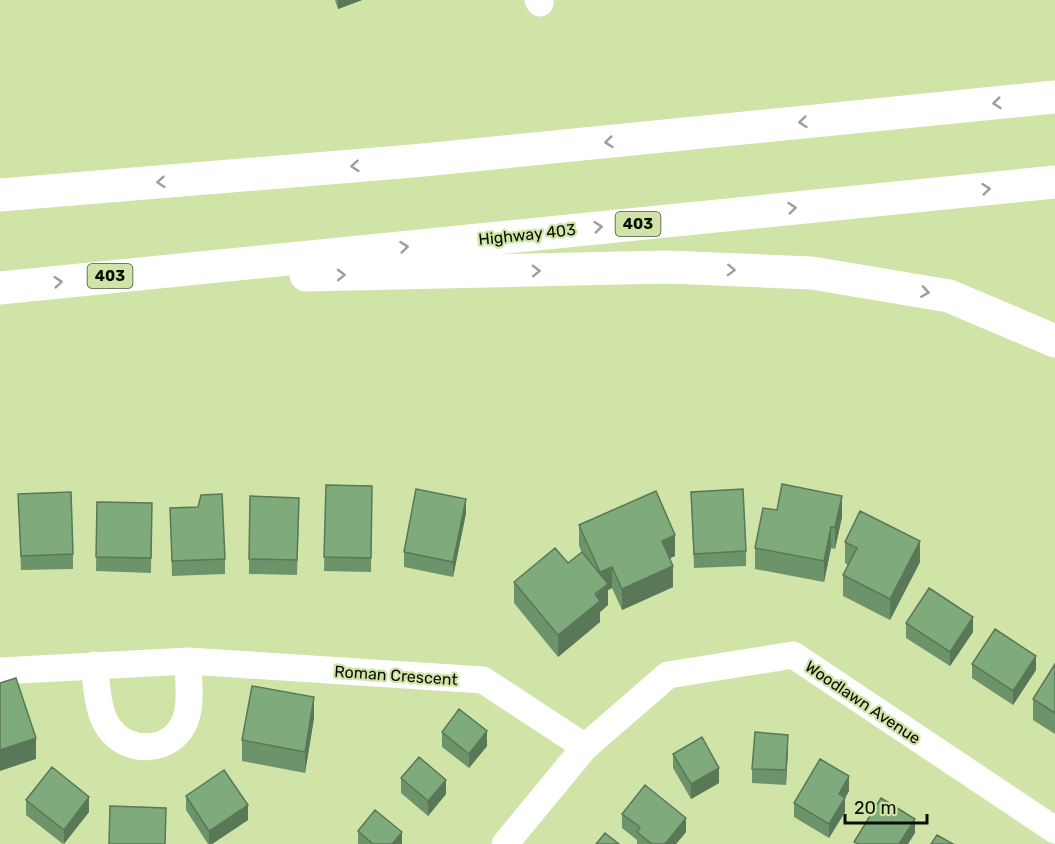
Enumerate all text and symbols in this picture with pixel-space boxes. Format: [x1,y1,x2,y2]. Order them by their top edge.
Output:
one-way arrow [992,96,1001,109]
one-way arrow [798,115,807,128]
one-way arrow [604,135,613,147]
one-way arrow [350,159,359,172]
one-way arrow [156,175,165,188]
one-way arrow [982,183,991,196]
one-way arrow [788,202,797,215]
road number: 403 [616,212,660,236]
street label: Highway 403 [477,220,577,249]
one-way arrow [594,221,603,234]
one-way arrow [400,241,409,254]
one-way arrow [727,263,736,276]
road number: 403 [88,264,132,288]
one-way arrow [532,264,541,277]
one-way arrow [337,269,346,282]
one-way arrow [54,276,63,289]
one-way arrow [920,285,929,297]
street label: Woodlawn Avenue [801,657,924,748]
street label: Roman Crescent [334,662,458,689]
scale bar [845,787,928,825]
text: 20 m [854,797,896,819]

